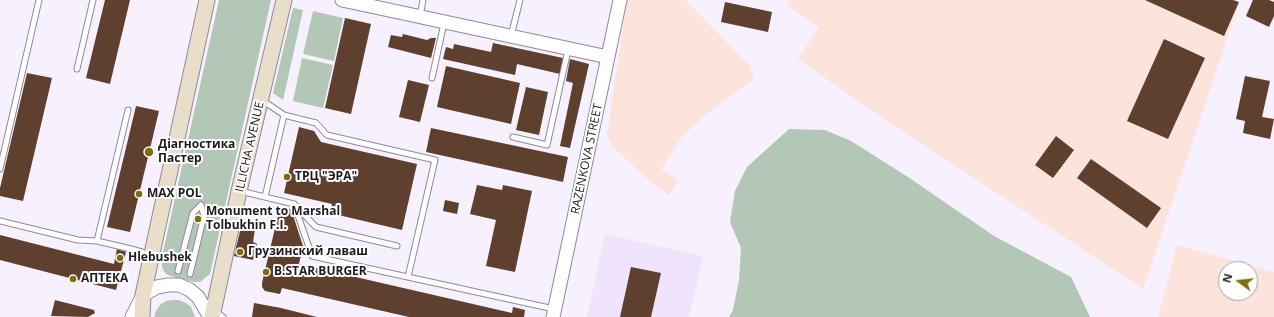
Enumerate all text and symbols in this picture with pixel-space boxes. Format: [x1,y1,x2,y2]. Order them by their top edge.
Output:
street label: ILLICHA AVENUE [233,100,267,194]
street label: RAZENKOVA STREET [568,102,606,216]
place label: Діагностика Пастер [158,138,235,166]
marker: Діагностика Пастер [143,146,155,158]
place label: ТРЦ "ЭРА" [295,170,357,184]
marker: ТРЦ "ЭРА" [282,172,292,182]
place label: MAX POL [147,187,202,201]
marker: MAX POL [134,189,144,199]
place label: Monument to Marshal Tolbukhin F.I. [206,205,340,233]
marker: Monument to Marshal Tolbukhin F.I. [193,214,203,224]
place label: Грузинский лаваш [248,245,368,259]
marker: Грузинский лаваш [235,247,245,257]
place label: Hlebushek [128,251,192,265]
marker: Hlebushek [115,253,125,263]
north arrow [1218,261,1258,301]
place label: B.STAR BURGER [274,265,367,279]
marker: B.STAR BURGER [261,267,271,277]
place label: АПТЕКА [81,272,128,286]
text: N [1218,272,1235,284]
marker: АПТЕКА [68,274,78,284]

